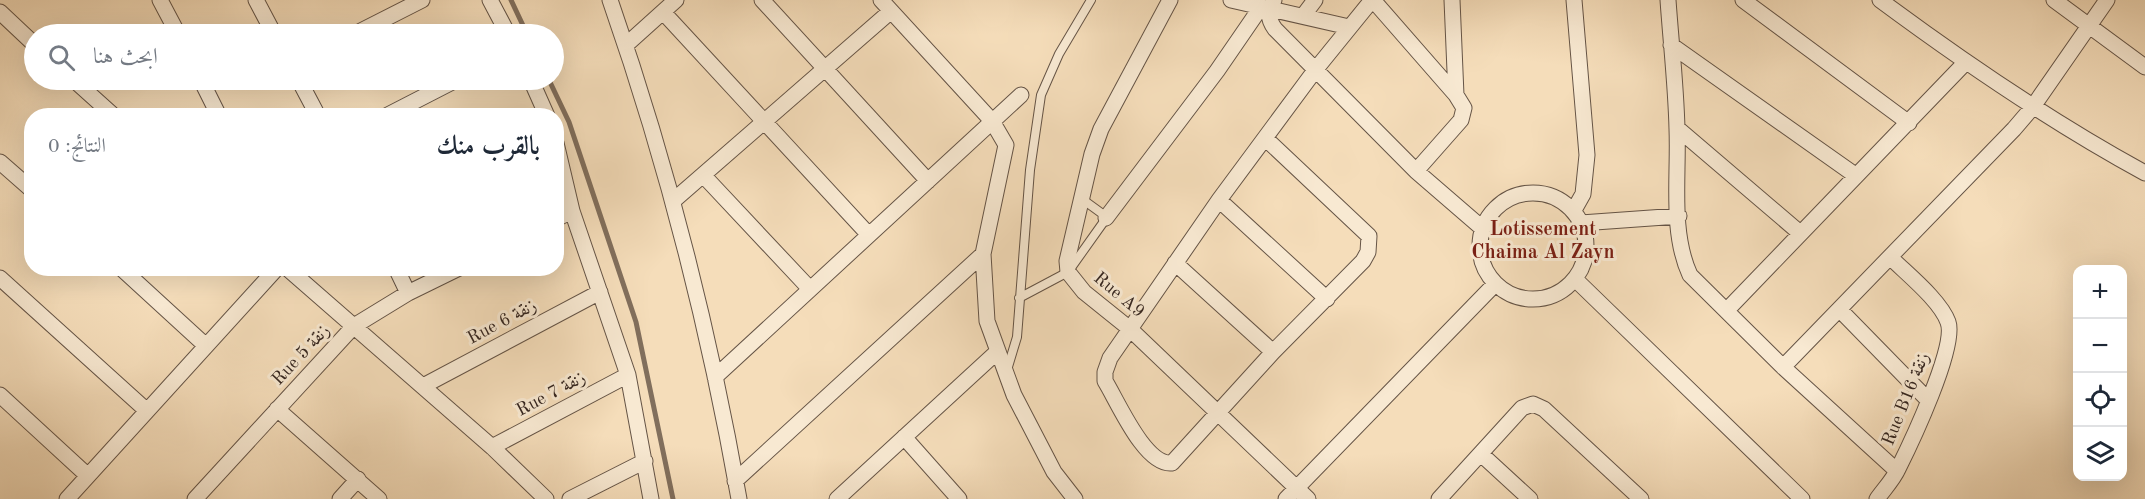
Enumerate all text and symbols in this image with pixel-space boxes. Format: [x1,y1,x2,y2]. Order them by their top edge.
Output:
search box [24,24,564,90]
icon: search [45,41,78,74]
text: ابحث هنا [93,46,158,68]
text: بالقرب منك [437,134,540,160]
text: النتائج: 0 [48,137,106,157]
district label: Lotissement Chaima Al Zayn [1471,220,1615,263]
map controls [2073,265,2127,481]
button: + [2073,265,2127,319]
street label: Rue A9 [1090,269,1148,321]
street label: Rue 6 زنقة [464,296,540,349]
button: − [2073,319,2127,373]
street label: Rue 5 زنقة [269,321,334,389]
street label: Rue B16 زنقة [1879,350,1934,448]
street label: Rue 7 زنقة [513,368,589,421]
button: locate [2073,373,2127,427]
button: layers [2073,427,2127,481]

